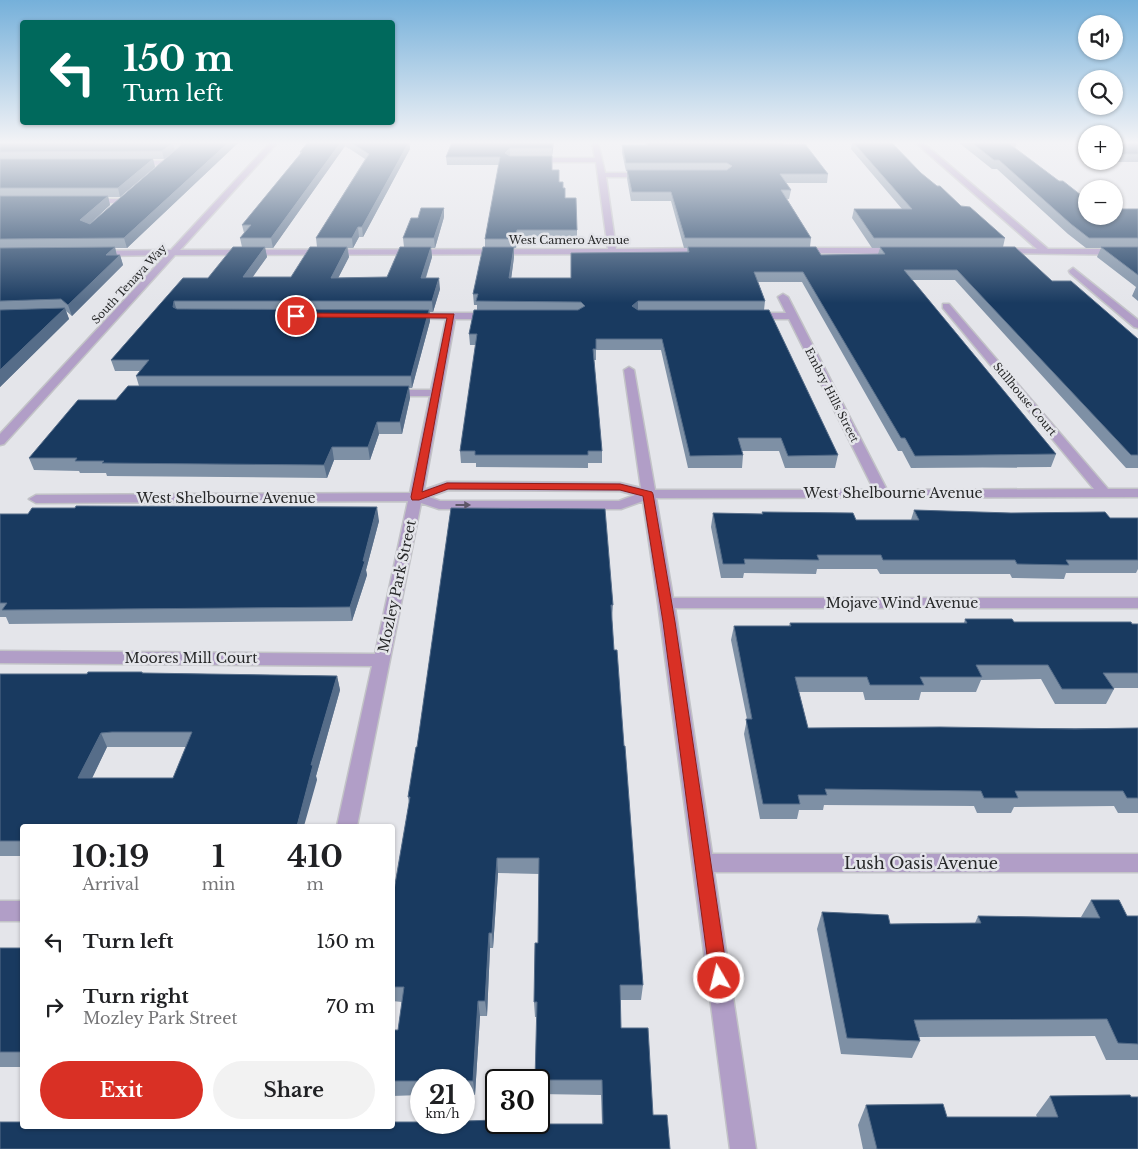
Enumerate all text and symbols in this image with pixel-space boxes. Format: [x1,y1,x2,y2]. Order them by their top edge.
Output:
map controls [1078,15,1123,225]
button: sound [1078,15,1123,60]
text: 150 m [123,37,234,80]
icon: left [40,40,105,105]
button: search [1078,70,1123,115]
text: Turn left [123,80,223,107]
button: + [1078,125,1123,170]
button: − [1078,180,1123,225]
street label: West Camero Avenue [508,233,629,247]
street label: South Tenaya Way [88,241,170,327]
pin [275,295,317,337]
icon: arrive [282,302,310,330]
street label: Embry Hills Street [802,345,862,445]
street label: Stillhouse Court [990,359,1060,439]
street label: West Shelbourne Avenue [802,484,983,502]
street label: West Shelbourne Avenue [135,489,316,507]
one-way arrow [456,501,472,509]
street label: Mozley Park Street [374,517,420,654]
street label: Mojave Wind Avenue [826,594,978,612]
street label: Moores Mill Court [125,649,258,667]
text: 10:19 [72,838,150,875]
text: 1 [212,838,225,875]
text: 410 [287,838,343,875]
street label: Lush Oasis Avenue [844,853,998,873]
text: Arrival [82,874,139,894]
text: min [202,874,235,894]
text: m [307,874,324,894]
icon: left [40,928,68,956]
text: Turn left [83,930,174,953]
text: 150 m [316,930,375,953]
position arrow [692,951,744,1003]
text: Turn right [83,985,189,1008]
icon: right [40,993,68,1021]
text: 70 m [326,995,375,1018]
text: Mozley Park Street [83,1008,237,1028]
button: Exit [40,1061,203,1119]
button: Share [213,1061,375,1119]
speed limit sign: 30 [485,1069,550,1134]
text: 21 [429,1080,456,1111]
text: km/h [425,1106,460,1121]

